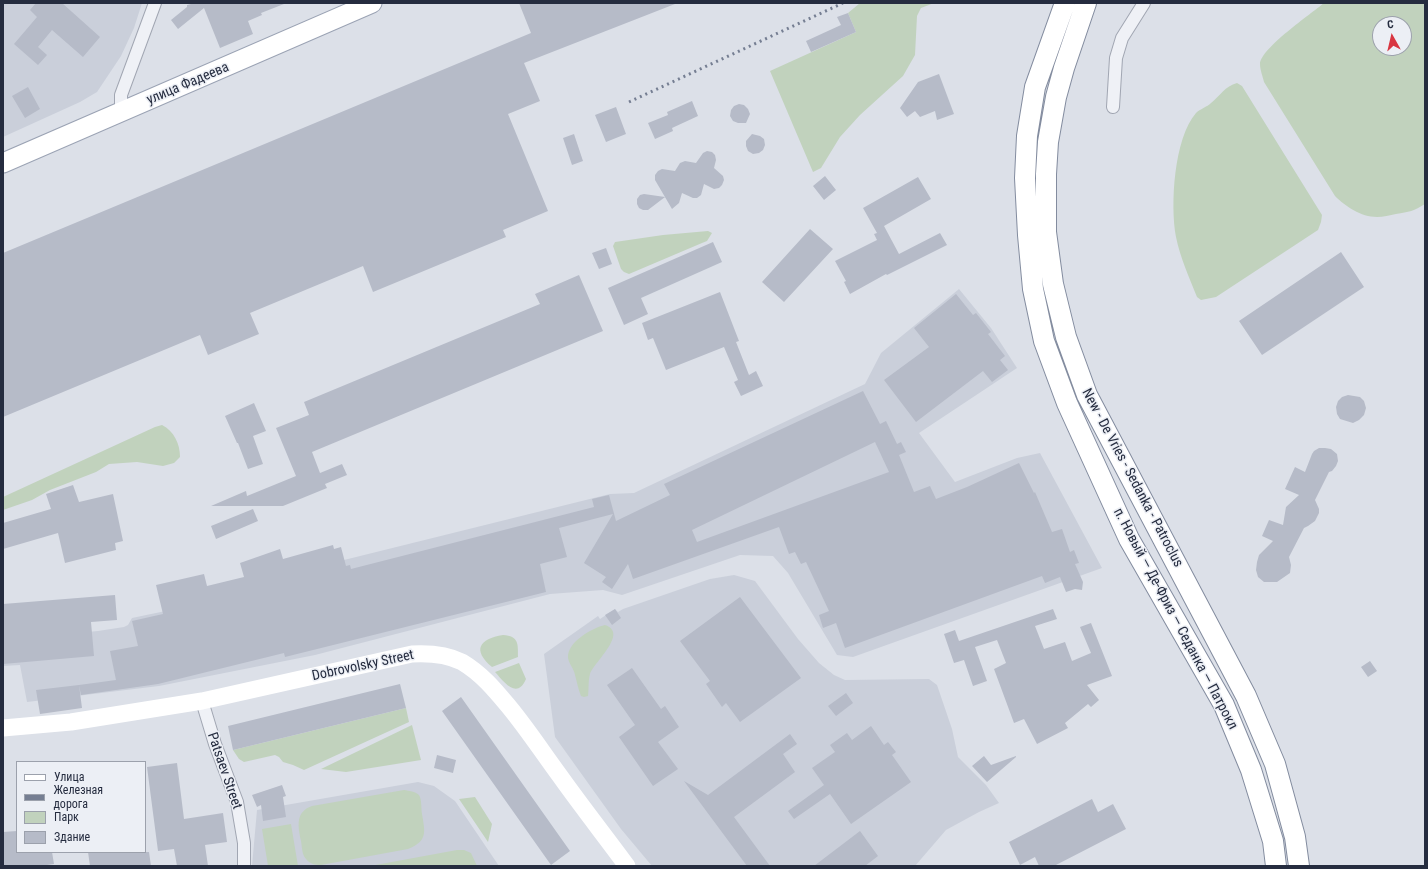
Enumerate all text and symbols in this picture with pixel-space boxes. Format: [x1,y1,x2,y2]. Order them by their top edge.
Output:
north arrow [1372,16,1412,56]
text: С [1386,18,1394,31]
street label: улица Фадеева [144,59,232,109]
street label: New - De Vries - Sedanka - Patroclus [1078,386,1186,570]
street label: п. Новый — Де-Фриз — Седанка — Патрокл [1109,505,1241,733]
street label: Dobrovolsky Street [311,647,415,685]
street label: Patsaev Street [203,730,245,812]
legend [16,761,146,853]
text: Улица [54,770,84,784]
text: Железная дорога [53,783,103,811]
text: Парк [54,810,79,824]
text: Здание [54,830,90,844]

